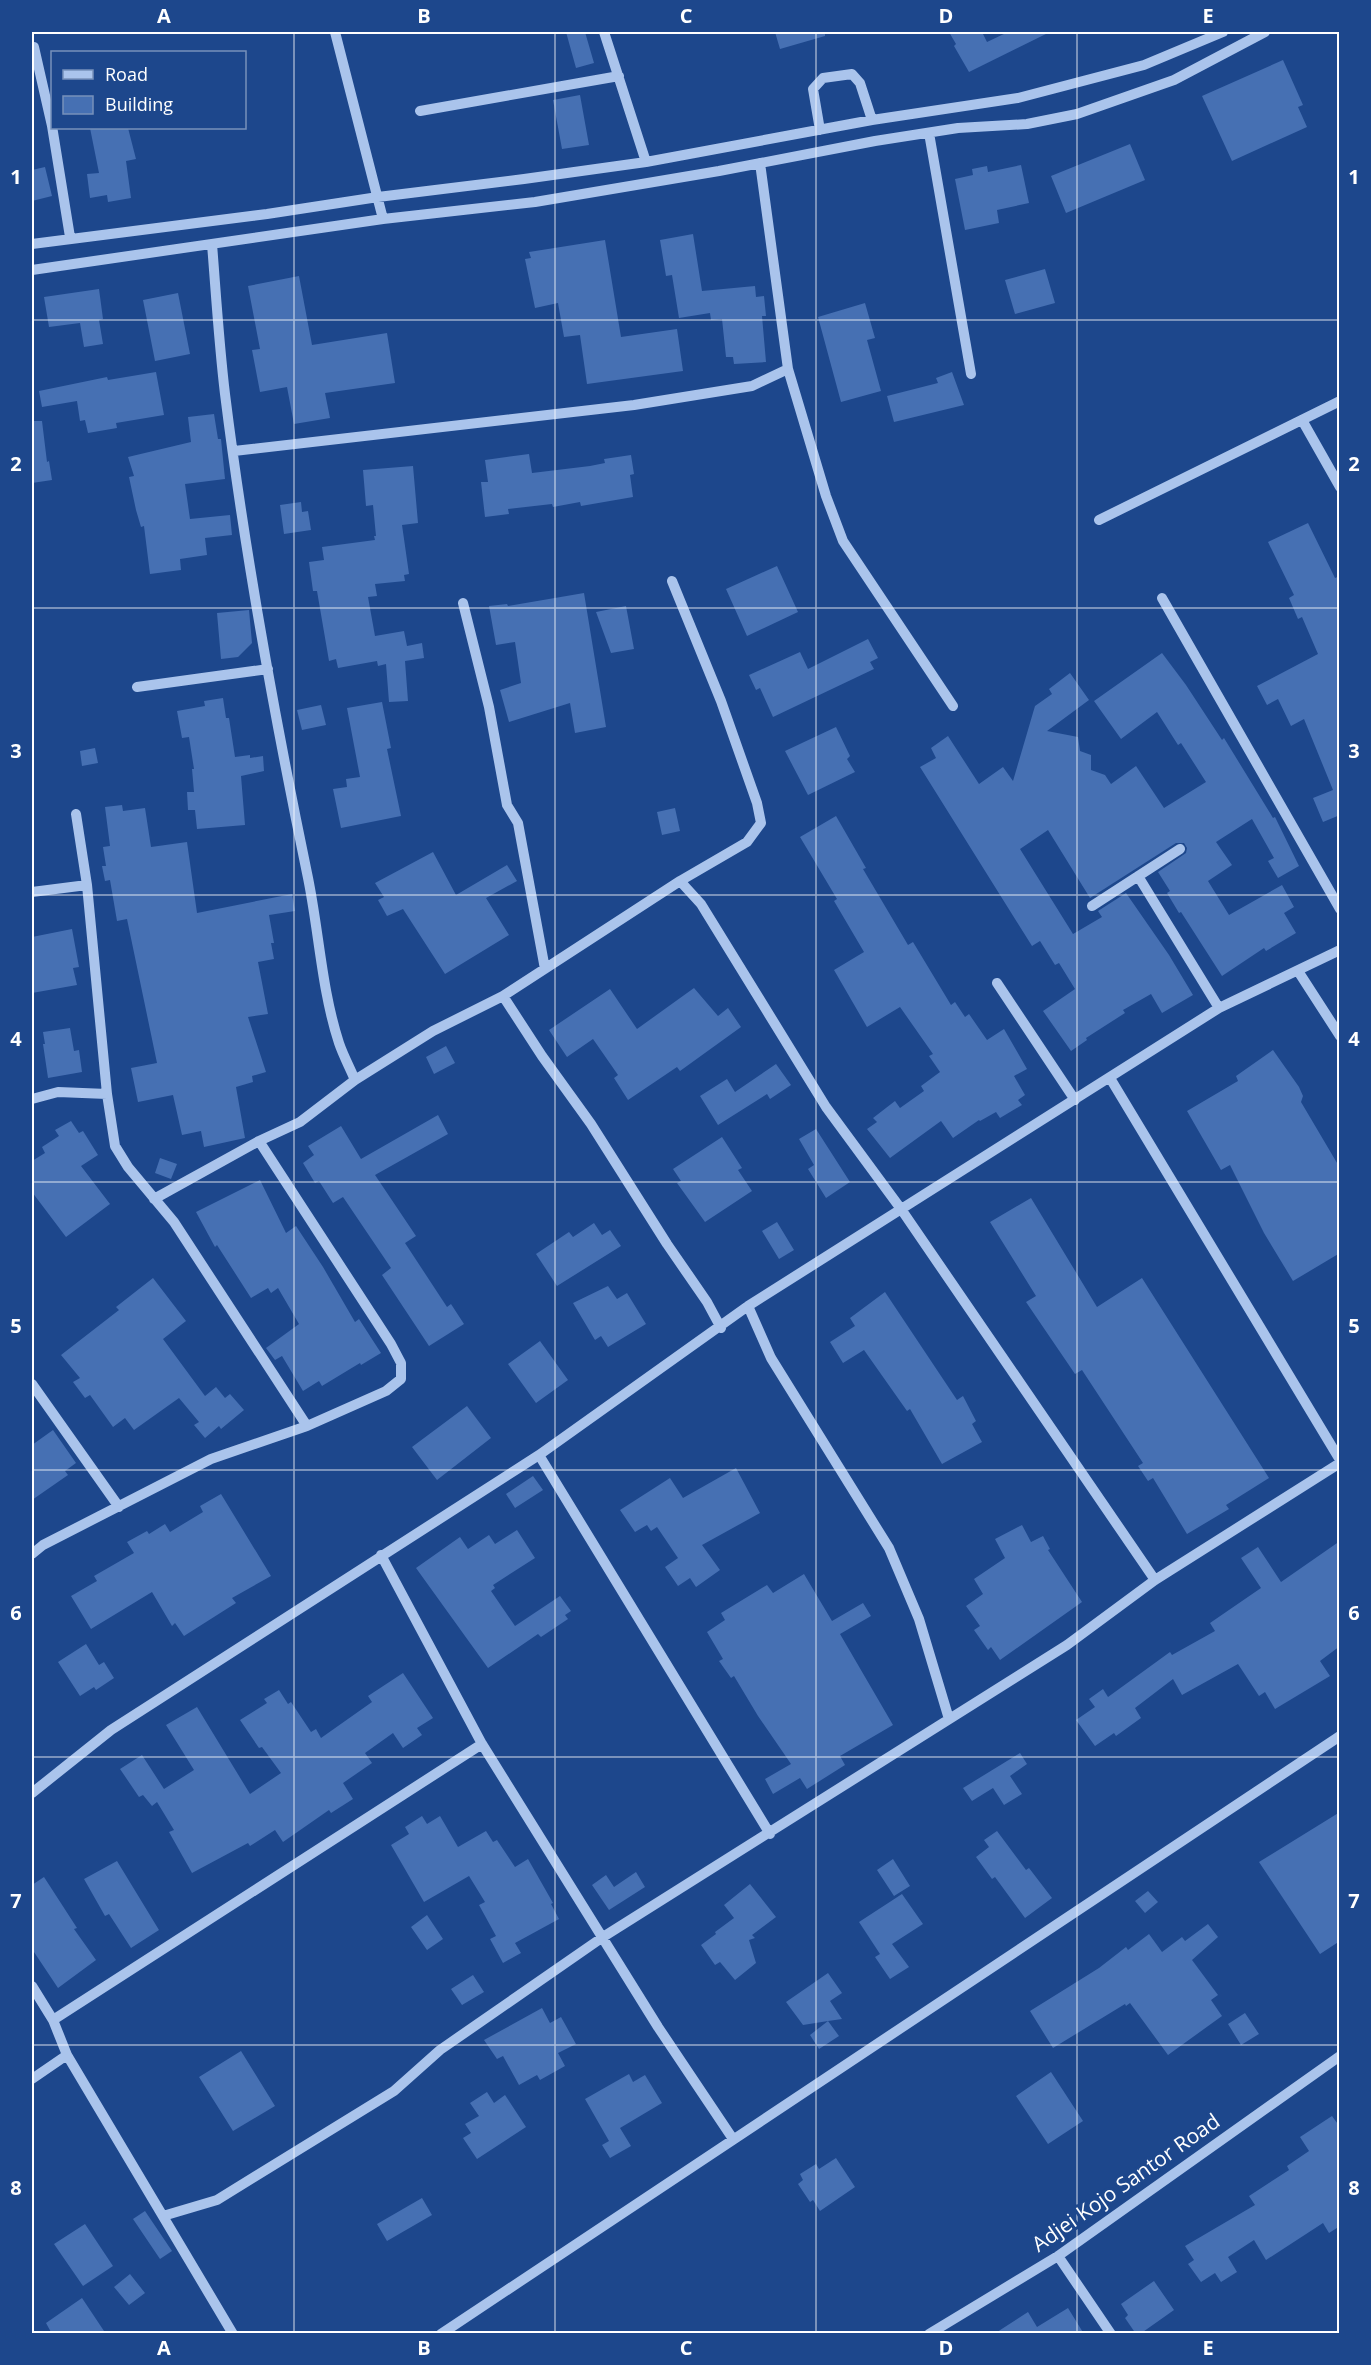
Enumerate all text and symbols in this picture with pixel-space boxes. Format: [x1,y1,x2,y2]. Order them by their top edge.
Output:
text: A [157,2,171,29]
text: B [417,2,431,29]
text: C [680,2,693,29]
text: D [939,2,953,29]
text: E [1202,2,1214,29]
legend [51,51,246,129]
text: Road [105,62,148,86]
text: Building [105,92,173,116]
text: 1 [10,163,22,190]
text: 1 [1348,163,1360,190]
text: 2 [10,450,22,477]
text: 2 [1348,450,1360,477]
text: 3 [10,737,22,764]
text: 3 [1348,737,1360,764]
text: 4 [10,1025,22,1052]
text: 4 [1348,1025,1360,1052]
text: 5 [10,1312,22,1339]
text: 5 [1348,1312,1360,1339]
text: 6 [10,1599,22,1626]
text: 6 [1348,1599,1360,1626]
text: 7 [10,1887,22,1914]
text: 7 [1348,1887,1360,1914]
street label: Adjei Kojo Santor Road [1026,2107,1225,2258]
text: 8 [10,2174,22,2201]
text: 8 [1348,2174,1360,2201]
text: A [157,2334,171,2361]
text: B [417,2334,431,2361]
text: C [680,2334,693,2361]
text: D [939,2334,953,2361]
text: E [1202,2334,1214,2361]

